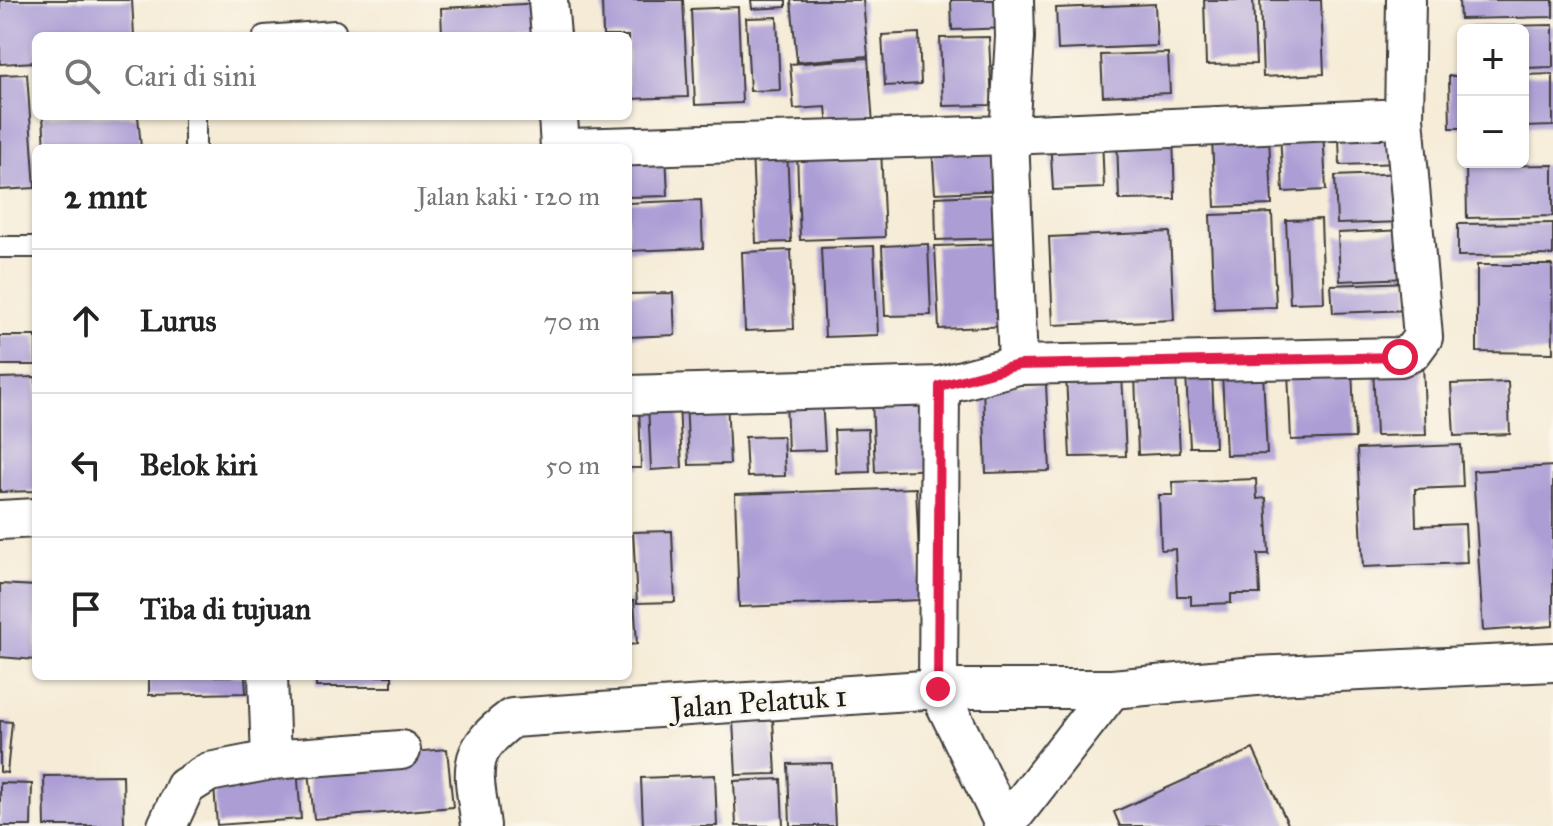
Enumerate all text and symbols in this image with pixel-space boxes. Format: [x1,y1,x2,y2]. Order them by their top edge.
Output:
map controls [1457,24,1529,168]
button: + [1457,24,1529,96]
search box [32,32,632,120]
icon: search [60,54,104,98]
text: Cari di sini [124,58,257,94]
button: − [1457,96,1529,168]
text: 2 mnt [64,176,147,217]
text: Jalan kaki · 120 m [417,180,600,212]
icon: ahead [64,299,108,343]
text: Lurus [140,303,216,339]
text: 70 m [544,305,600,337]
route start [1382,339,1418,375]
icon: left [64,443,108,487]
text: Belok kiri [140,447,258,483]
text: 50 m [545,449,600,481]
icon: arrive [64,587,108,631]
text: Tiba di tujuan [140,591,311,627]
route end [920,671,956,707]
street label: Jalan Pelatuk 1 [667,678,848,726]

